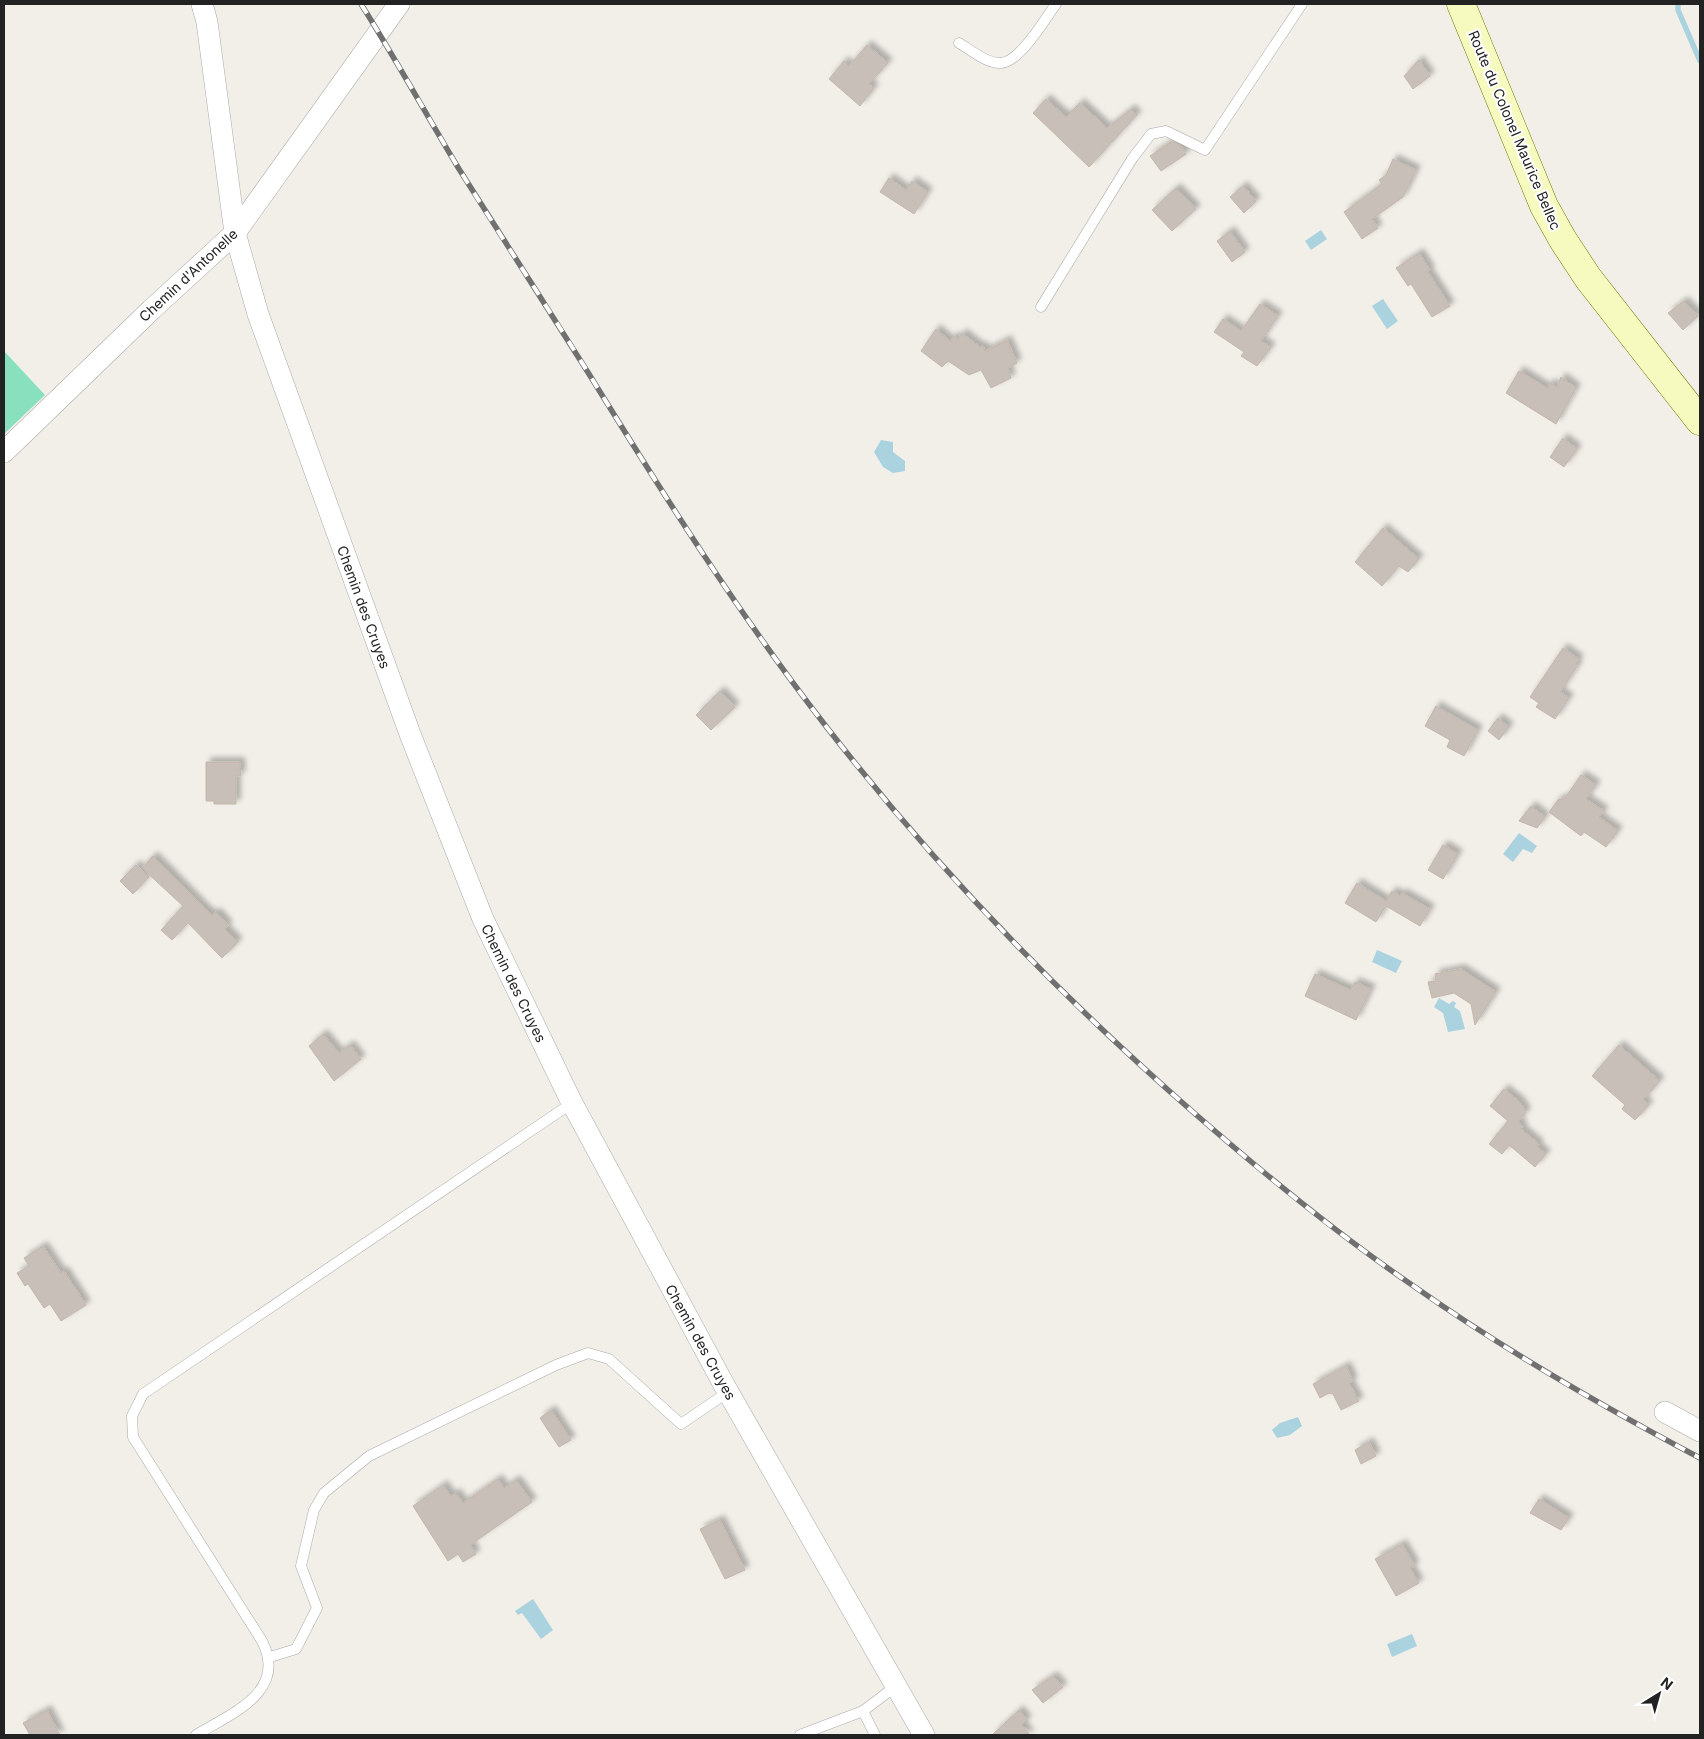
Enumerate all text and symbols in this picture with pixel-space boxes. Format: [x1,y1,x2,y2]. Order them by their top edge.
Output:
street label: Route du Colonel Maurice Bellec [1465,28,1565,232]
street label: Chemin d'Antonelle [135,225,241,325]
street label: Chemin des Cruyes [334,543,394,671]
street label: Chemin des Cruyes [478,921,550,1045]
street label: Chemin des Cruyes [662,1281,740,1403]
north arrow [1634,1669,1684,1719]
text: N [1658,1673,1677,1693]

